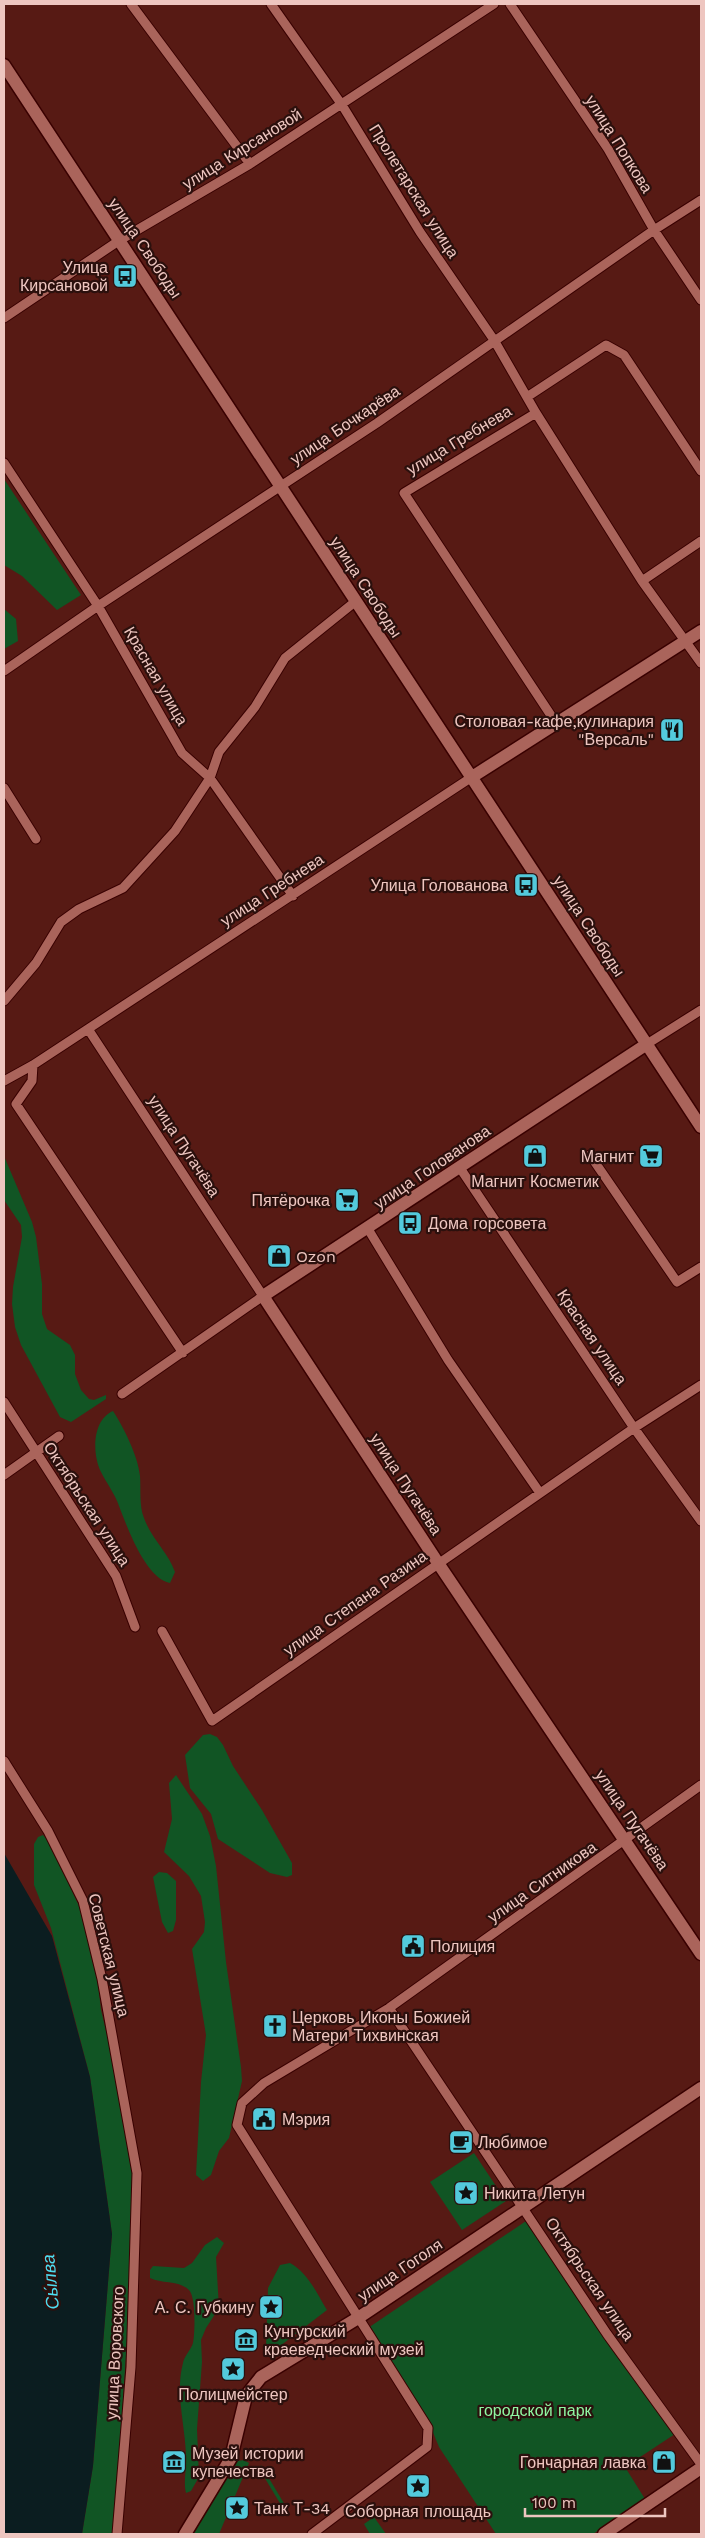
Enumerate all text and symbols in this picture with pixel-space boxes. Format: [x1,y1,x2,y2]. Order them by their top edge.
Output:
street label: улица Попкова [581,92,657,197]
street label: улица Кирсановой [179,105,305,193]
street label: Пролетарская улица [365,121,463,261]
street label: улица Свободы [104,194,186,302]
place label: Улица Кирсановой [20,258,108,295]
bus stop icon: Улица Кирсановой [112,263,138,289]
street label: улица Бочкарёва [287,381,403,469]
street label: улица Гребнева [403,401,515,479]
street label: улица Свободы [326,533,406,641]
street label: Красная улица [120,623,192,729]
place label: Столовая-кафе,кулинария "Версаль" [454,712,654,749]
restaurant icon: Столовая-кафе,кулинария "Версаль" [659,717,685,743]
street label: улица Гребнева [217,850,327,930]
bus stop icon: Улица Голованова [513,872,539,898]
street label: улица Свободы [549,872,629,980]
place label: Улица Голованова [370,876,508,895]
street label: улица Пугачёва [144,1092,224,1200]
street label: улица Голованова [370,1121,494,1213]
shop icon: Магнит Косметик [522,1143,548,1169]
supermarket icon: Магнит [638,1143,664,1169]
place label: Магнит [581,1147,635,1166]
place label: Магнит Косметик [471,1172,600,1191]
supermarket icon: Пятёрочка [334,1187,360,1213]
place label: Пятёрочка [252,1191,330,1210]
bus stop icon: Дома горсовета [397,1210,423,1236]
place label: Дома горсовета [428,1214,546,1233]
shop icon: Ozon [266,1243,292,1269]
place label: Ozon [296,1247,336,1266]
street label: Красная улица [553,1286,631,1388]
street label: улица Пугачёва [366,1430,446,1538]
street label: Октябрьская улица [40,1438,134,1570]
street label: улица Степана Разина [280,1546,430,1660]
street label: улица Пугачёва [591,1766,673,1874]
street label: улица Ситникова [484,1837,600,1927]
street label: Советская улица [84,1891,134,2019]
public building icon: Полиция [400,1933,426,1959]
place label: Полиция [430,1937,495,1956]
place label: Церковь Иконы Божией Матери Тихвинская [292,2008,470,2045]
church icon: Церковь Иконы Божией Матери Тихвинская [262,2013,288,2039]
public building icon: Мэрия [251,2106,277,2132]
place label: Мэрия [282,2110,330,2129]
cafe icon: Любимое [448,2129,474,2155]
place label: Любимое [478,2133,548,2152]
place icon: Никита Летун [453,2180,479,2206]
place label: Никита Летун [484,2184,585,2203]
street label: Октябрьская улица [542,2214,638,2344]
street label: улица Гоголя [354,2235,446,2305]
water label: Сы́лва [37,2253,63,2311]
street label: улица Воровского [102,2286,128,2420]
place icon: А. С. Губкину [258,2294,284,2320]
place label: А. С. Губкину [155,2298,254,2317]
place label: Кунгурский краеведческий музей [264,2322,424,2359]
museum icon: Кунгурский краеведческий музей [233,2327,259,2353]
place icon: Полицмейстер [220,2356,246,2382]
place label: Полицмейстер [178,2385,288,2404]
park label: городской парк [478,2401,593,2420]
place label: Музей истории купечества [192,2444,304,2481]
museum icon: Музей истории купечества [161,2449,187,2475]
shop icon: Гончарная лавка [651,2449,677,2475]
place label: Гончарная лавка [520,2453,646,2472]
place icon: Соборная площадь [405,2473,431,2499]
scale bar [525,2486,665,2518]
text: 100 m [532,2494,576,2512]
place icon: Танк Т-34 [224,2495,250,2521]
place label: Танк Т-34 [254,2499,330,2518]
place label: Соборная площадь [345,2502,491,2521]

